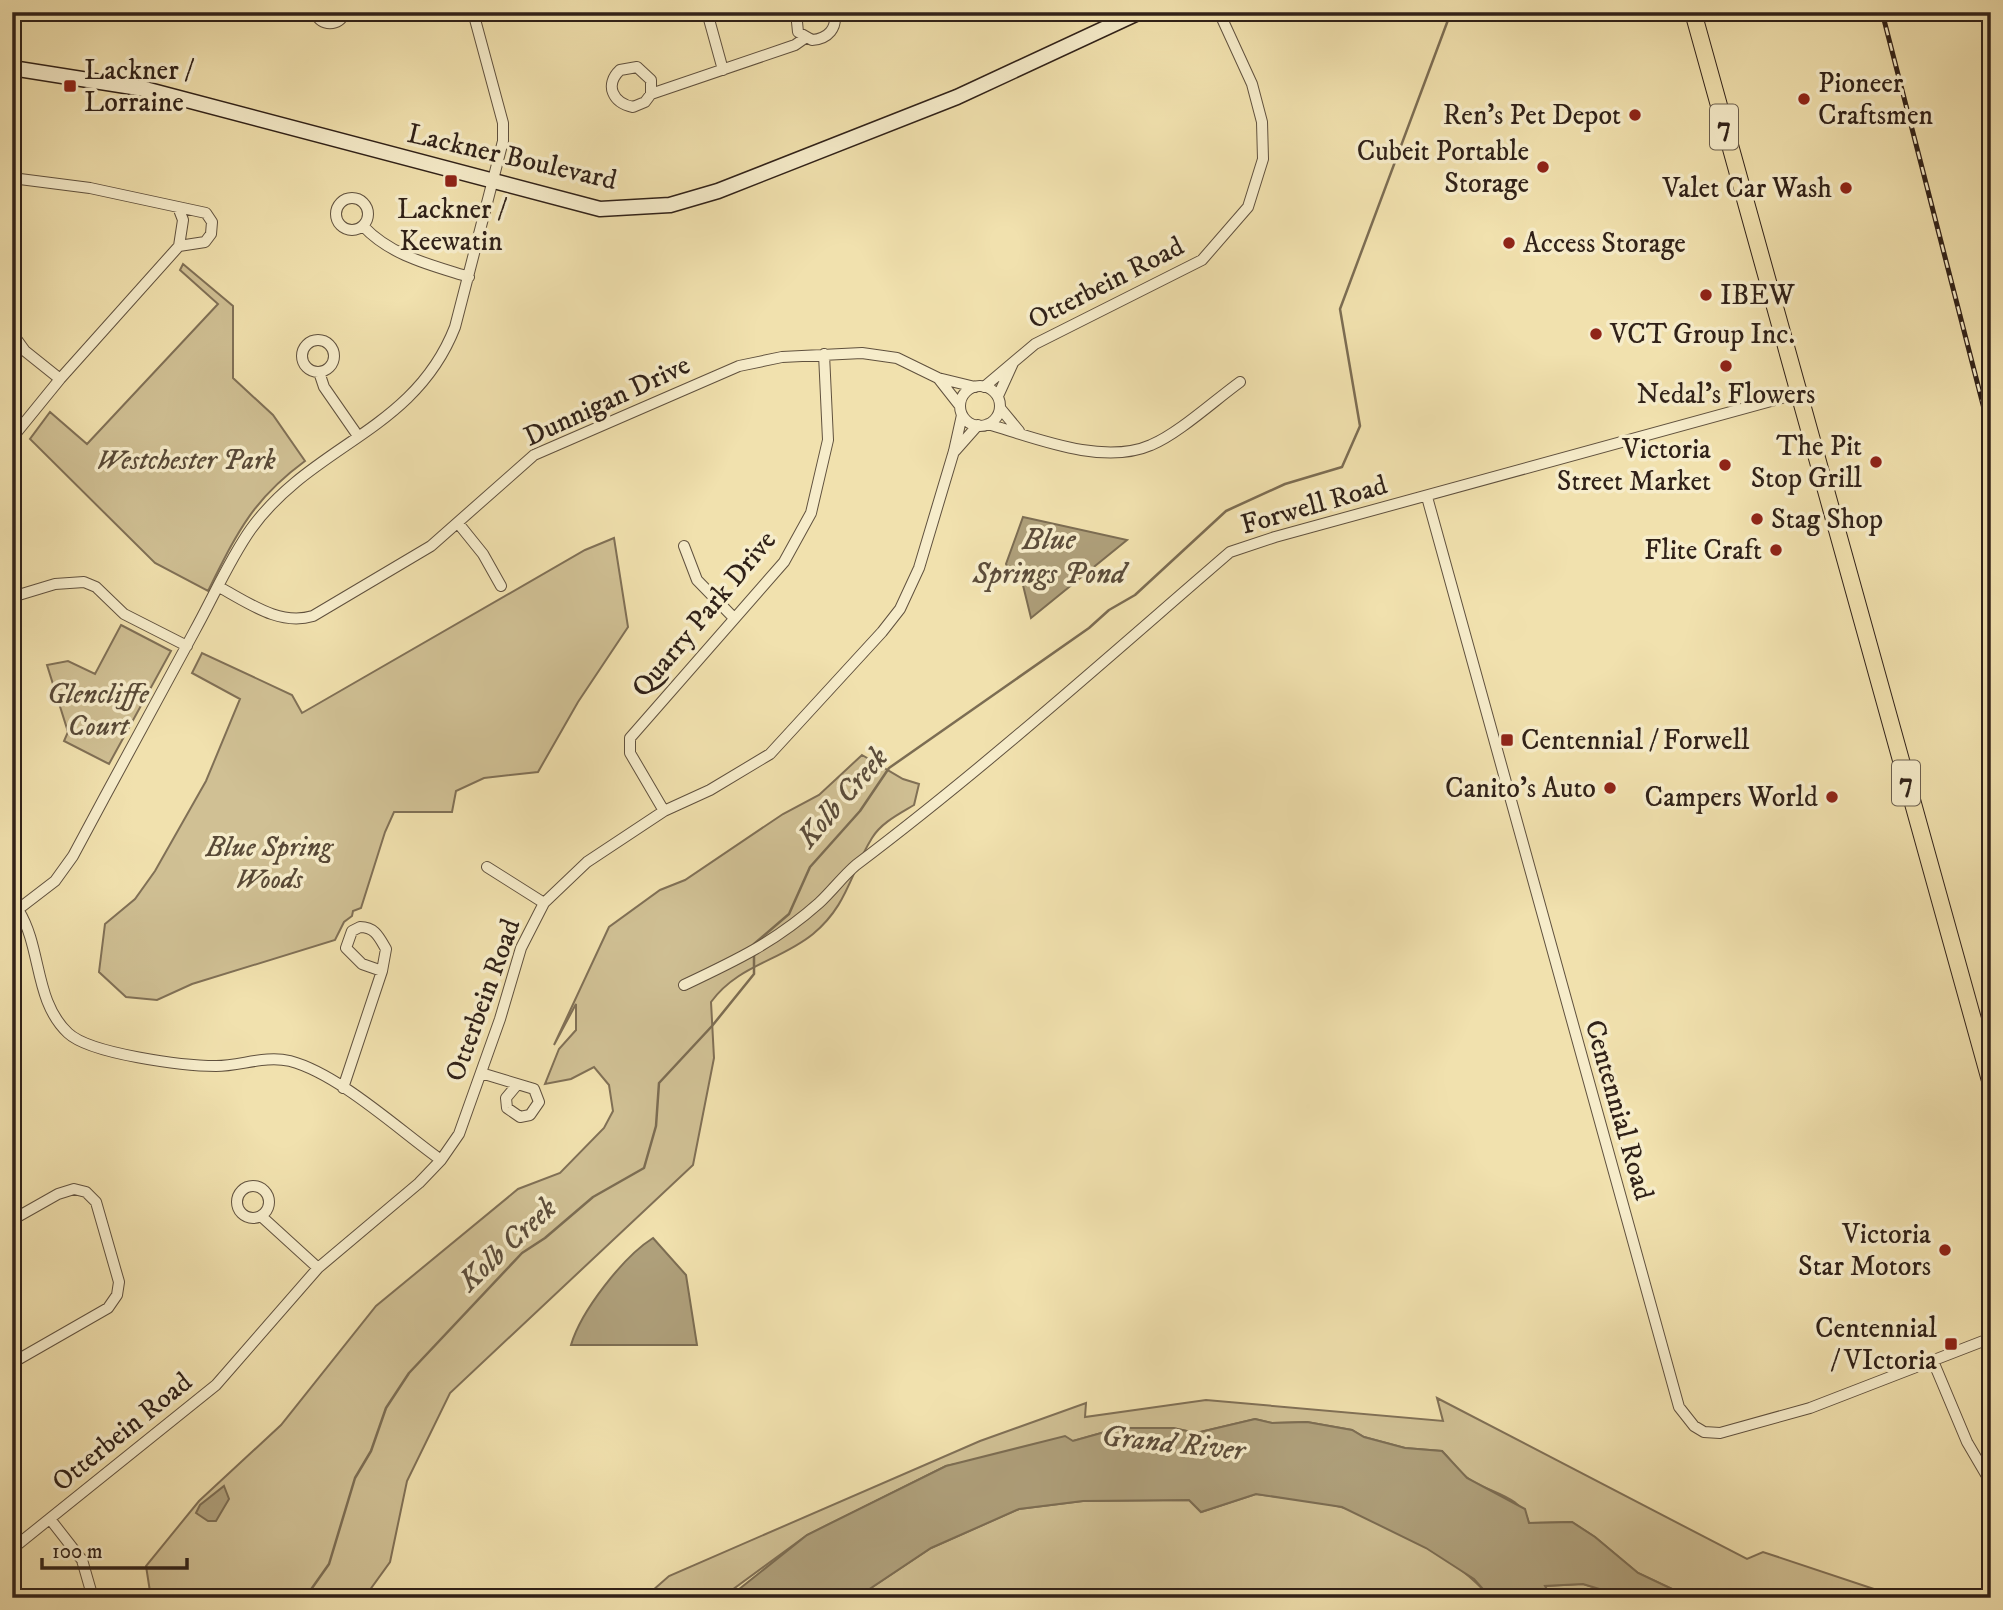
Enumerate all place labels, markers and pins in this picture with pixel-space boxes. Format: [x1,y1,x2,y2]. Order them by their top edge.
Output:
place label: Lackner / Lorraine [84,53,195,120]
place label: Pioneer Craftsmen [1818,66,1934,133]
marker: Lackner / Lorraine [62,78,78,94]
marker: Pioneer Craftsmen [1796,91,1812,107]
place label: Ren's Pet Depot [1443,98,1621,133]
marker: Ren's Pet Depot [1627,107,1643,123]
place label: Cubeit Portable Storage [1357,134,1529,201]
marker: Cubeit Portable Storage [1535,159,1551,175]
place label: Valet Car Wash [1661,171,1832,206]
marker: Lackner / Keewatin [443,173,459,189]
marker: Valet Car Wash [1838,180,1854,196]
place label: Lackner / Keewatin [397,192,507,259]
place label: Access Storage [1523,226,1686,261]
marker: Access Storage [1501,235,1517,251]
place label: IBEW [1720,278,1795,313]
marker: IBEW [1698,287,1714,303]
place label: VCT Group Inc. [1609,317,1795,352]
marker: VCT Group Inc. [1588,326,1604,342]
marker: Nedal’s Flowers [1718,358,1734,374]
place label: Nedal’s Flowers [1637,377,1815,412]
place label: The Pit Stop Grill [1751,429,1863,496]
place label: Victoria Street Market [1557,432,1711,499]
marker: The Pit Stop Grill [1868,454,1884,470]
marker: Victoria Street Market [1717,457,1733,473]
place label: Stag Shop [1771,502,1883,537]
marker: Stag Shop [1749,511,1765,527]
place label: Flite Craft [1644,533,1762,568]
marker: Flite Craft [1768,542,1784,558]
place label: Centennial / Forwell [1521,723,1750,758]
marker: Centennial / Forwell [1499,732,1515,748]
place label: Canito's Auto [1445,771,1596,806]
marker: Canito's Auto [1602,780,1618,796]
place label: Campers World [1645,780,1818,815]
marker: Campers World [1824,789,1840,805]
place label: Victoria Star Motors [1798,1217,1931,1284]
marker: Victoria Star Motors [1937,1242,1953,1258]
place label: Centennial / VIctoria [1815,1311,1938,1378]
marker: Centennial / VIctoria [1943,1336,1959,1352]

